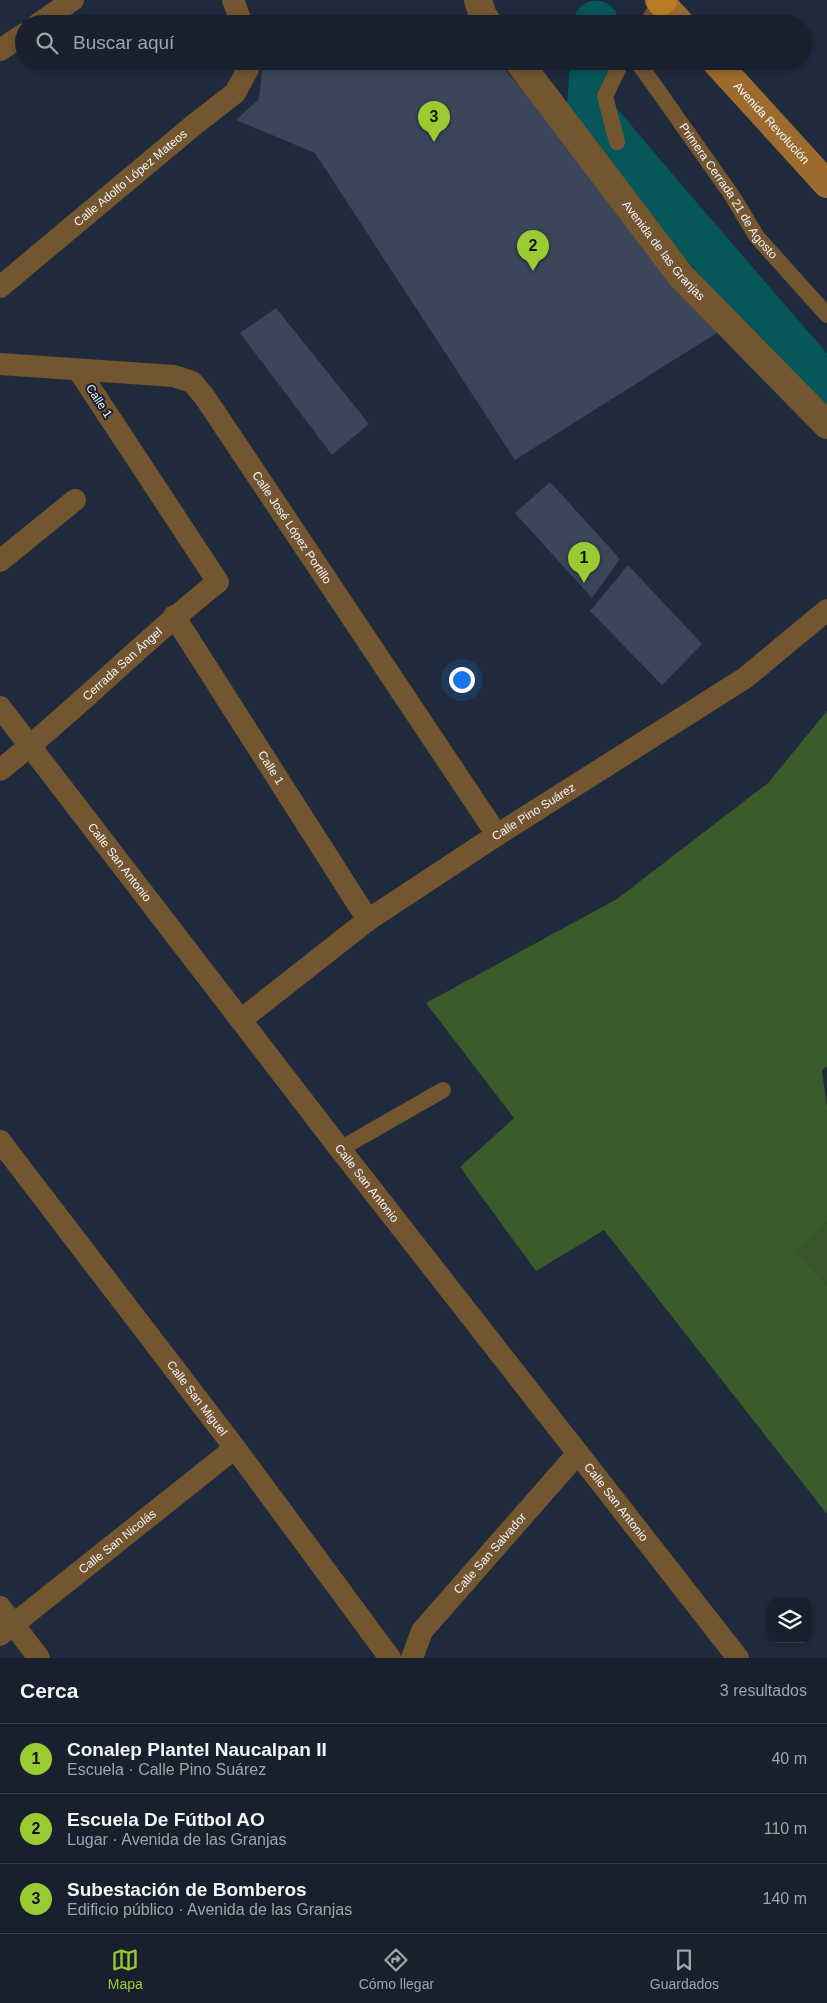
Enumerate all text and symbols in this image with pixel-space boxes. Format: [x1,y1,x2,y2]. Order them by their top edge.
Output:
search box [15,15,812,70]
icon: search [33,29,61,57]
text: Buscar aquí [73,32,174,53]
street label: Avenida Revolución [731,79,812,167]
pin: 3 [418,101,450,142]
street label: Primera Cerrada 21 de Agosto [676,121,780,262]
street label: Calle Adolfo López Mateos [71,127,190,229]
street label: Avenida de las Granjas [619,198,708,303]
pin: 2 [517,230,549,271]
street label: Calle 1 [83,382,115,421]
street label: Calle José López Portillo [249,469,335,587]
pin: 1 [568,542,600,583]
street label: Cerrada San Ángel [80,625,165,703]
your location [449,667,475,693]
street label: Calle 1 [255,748,287,788]
street label: Calle Pino Suárez [489,780,578,844]
street label: Calle San Antonio [85,820,154,905]
street label: Calle San Antonio [332,1141,402,1225]
street label: Calle San Miguel [164,1358,230,1439]
street label: Calle San Antonio [581,1460,651,1544]
street label: Calle San Nicolás [76,1507,159,1577]
street label: Calle San Salvador [451,1510,529,1597]
map controls [767,1598,812,1643]
button: layers [767,1598,812,1643]
text: Cerca [20,1679,78,1702]
text: 3 resultados [720,1682,807,1699]
text: Conalep Plantel Naucalpan II [67,1739,327,1760]
text: 1 [32,1750,40,1767]
text: 40 m [771,1750,807,1767]
text: Escuela · Calle Pino Suárez [67,1761,266,1778]
text: Escuela De Fútbol AO [67,1809,265,1830]
text: 2 [32,1820,40,1837]
text: 110 m [764,1820,807,1837]
text: Lugar · Avenida de las Granjas [67,1831,286,1848]
text: Subestación de Bomberos [67,1879,307,1900]
text: 3 [32,1890,40,1907]
text: 140 m [763,1890,807,1907]
text: Edificio público · Avenida de las Granjas [67,1901,352,1918]
tab: Mapa [108,1946,143,1992]
tab: Cómo llegar [359,1946,434,1992]
tab: Guardados [650,1946,719,1992]

